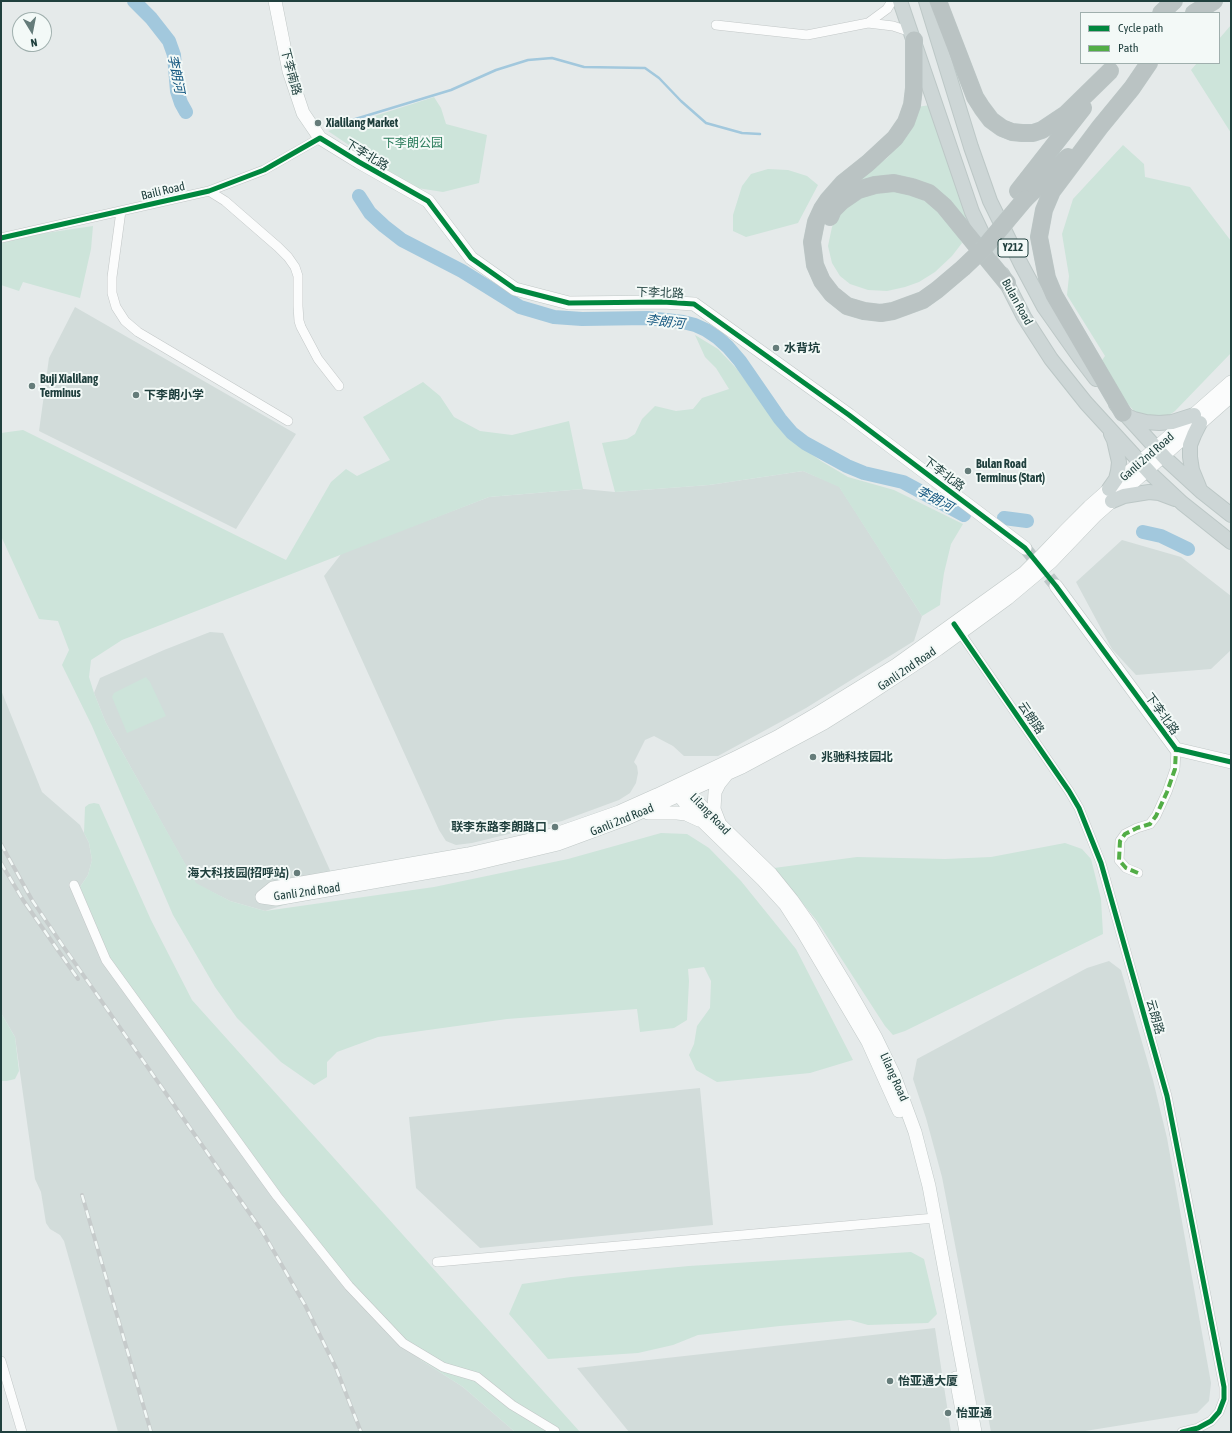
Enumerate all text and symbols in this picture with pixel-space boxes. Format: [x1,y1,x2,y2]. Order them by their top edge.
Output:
north arrow [12,12,52,52]
legend [1080,12,1220,64]
text: Cycle path [1118,21,1163,35]
text: N [30,36,38,49]
text: Path [1118,41,1139,55]
street label: 下李南路 [278,47,304,97]
water label: 李朗河 [165,53,187,95]
place label: Xialilang Market [326,116,398,130]
marker: Xialilang Market [313,118,323,128]
street label: 下李北路 [343,136,391,174]
park label: 下李朗公园 [383,136,443,150]
street label: Baili Road [140,179,186,203]
road number: Y212 [998,239,1028,257]
street label: Bulan Road [998,276,1036,328]
street label: 下李北路 [636,285,684,301]
water label: 李朗河 [645,312,685,332]
place label: 水背坑 [784,341,820,355]
marker: 水背坑 [771,343,781,353]
place label: Buji Xialilang Terminus [40,372,98,400]
marker: Buji Xialilang Terminus [27,381,37,391]
place label: 下李朗小学 [144,388,204,402]
marker: 下李朗小学 [131,390,141,400]
street label: Ganli 2nd Road [1117,430,1177,484]
street label: 下李北路 [920,454,968,494]
place label: Bulan Road Terminus (Start) [976,457,1045,485]
marker: Bulan Road Terminus (Start) [963,466,973,476]
water label: 李朗河 [914,483,956,515]
street label: Ganli 2nd Road [875,644,939,694]
street label: 下李北路 [1142,690,1182,738]
street label: 云朗路 [1015,699,1047,737]
place label: 兆驰科技园北 [821,750,893,764]
marker: 兆驰科技园北 [808,752,818,762]
street label: Lilang Road [687,790,733,838]
street label: Ganli 2nd Road [588,801,656,839]
place label: 联李东路李朗路口 [451,820,547,834]
marker: 联李东路李朗路口 [550,822,560,832]
place label: 海大科技园(招呼站) [187,866,289,880]
marker: 海大科技园(招呼站) [292,868,302,878]
street label: Ganli 2nd Road [273,880,341,904]
street label: 云朗路 [1143,998,1167,1036]
street label: Lilang Road [877,1050,911,1104]
place label: 怡亚通大厦 [898,1374,958,1388]
marker: 怡亚通大厦 [885,1376,895,1386]
place label: 怡亚通 [956,1406,992,1420]
marker: 怡亚通 [943,1408,953,1418]

